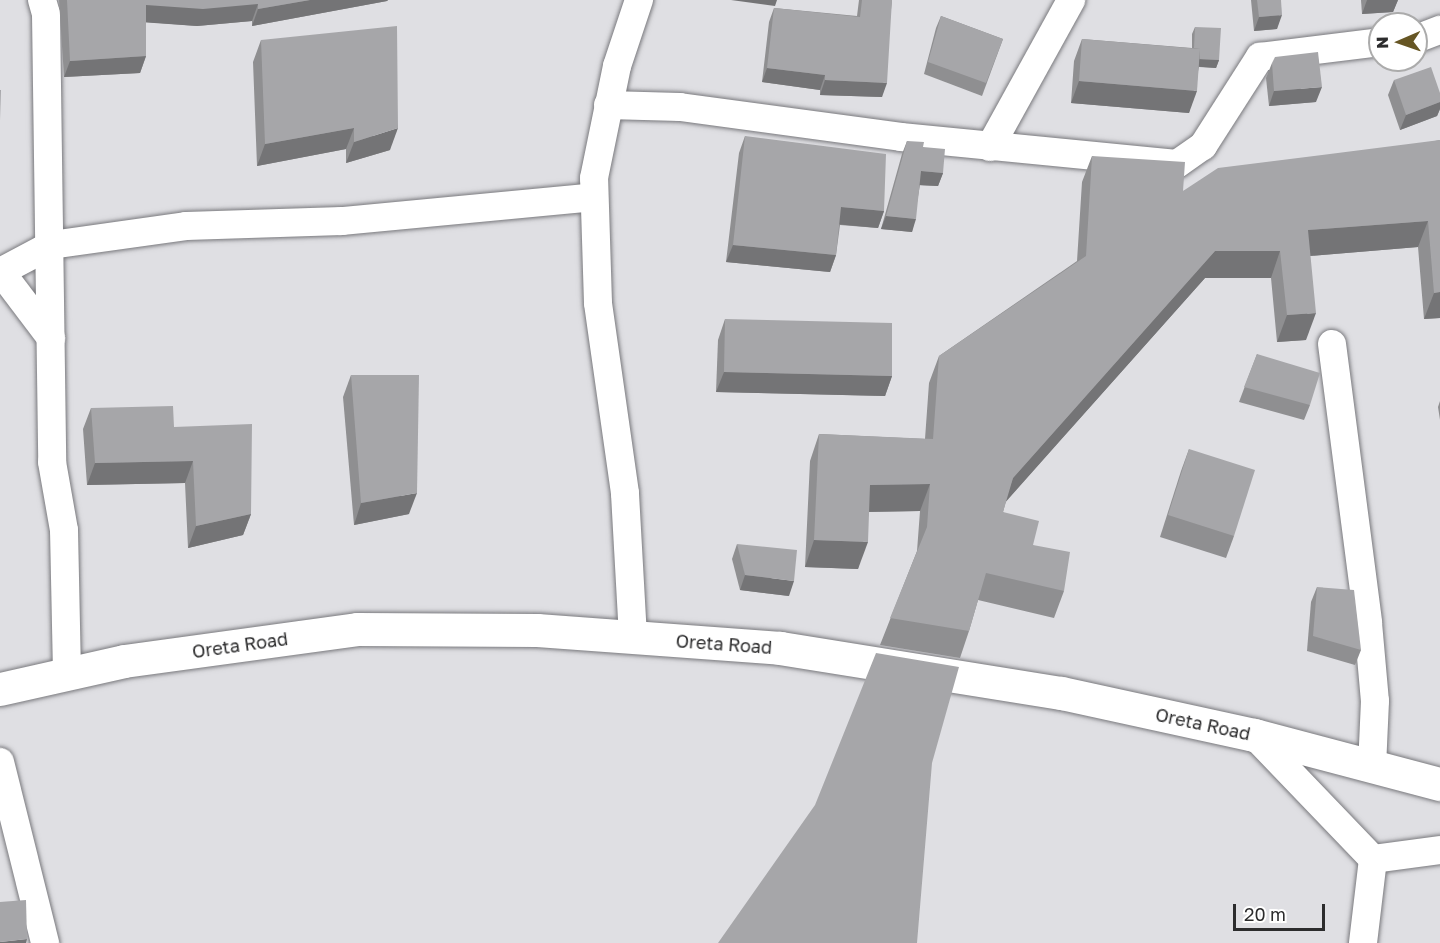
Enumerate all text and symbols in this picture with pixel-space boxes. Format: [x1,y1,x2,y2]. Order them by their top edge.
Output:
north arrow [1368,12,1428,72]
text: N [1372,36,1392,49]
street label: Oreta Road [191,628,289,662]
street label: Oreta Road [675,630,773,658]
street label: Oreta Road [1154,703,1252,745]
scale bar [1236,892,1328,930]
text: 20 m [1244,903,1286,925]

